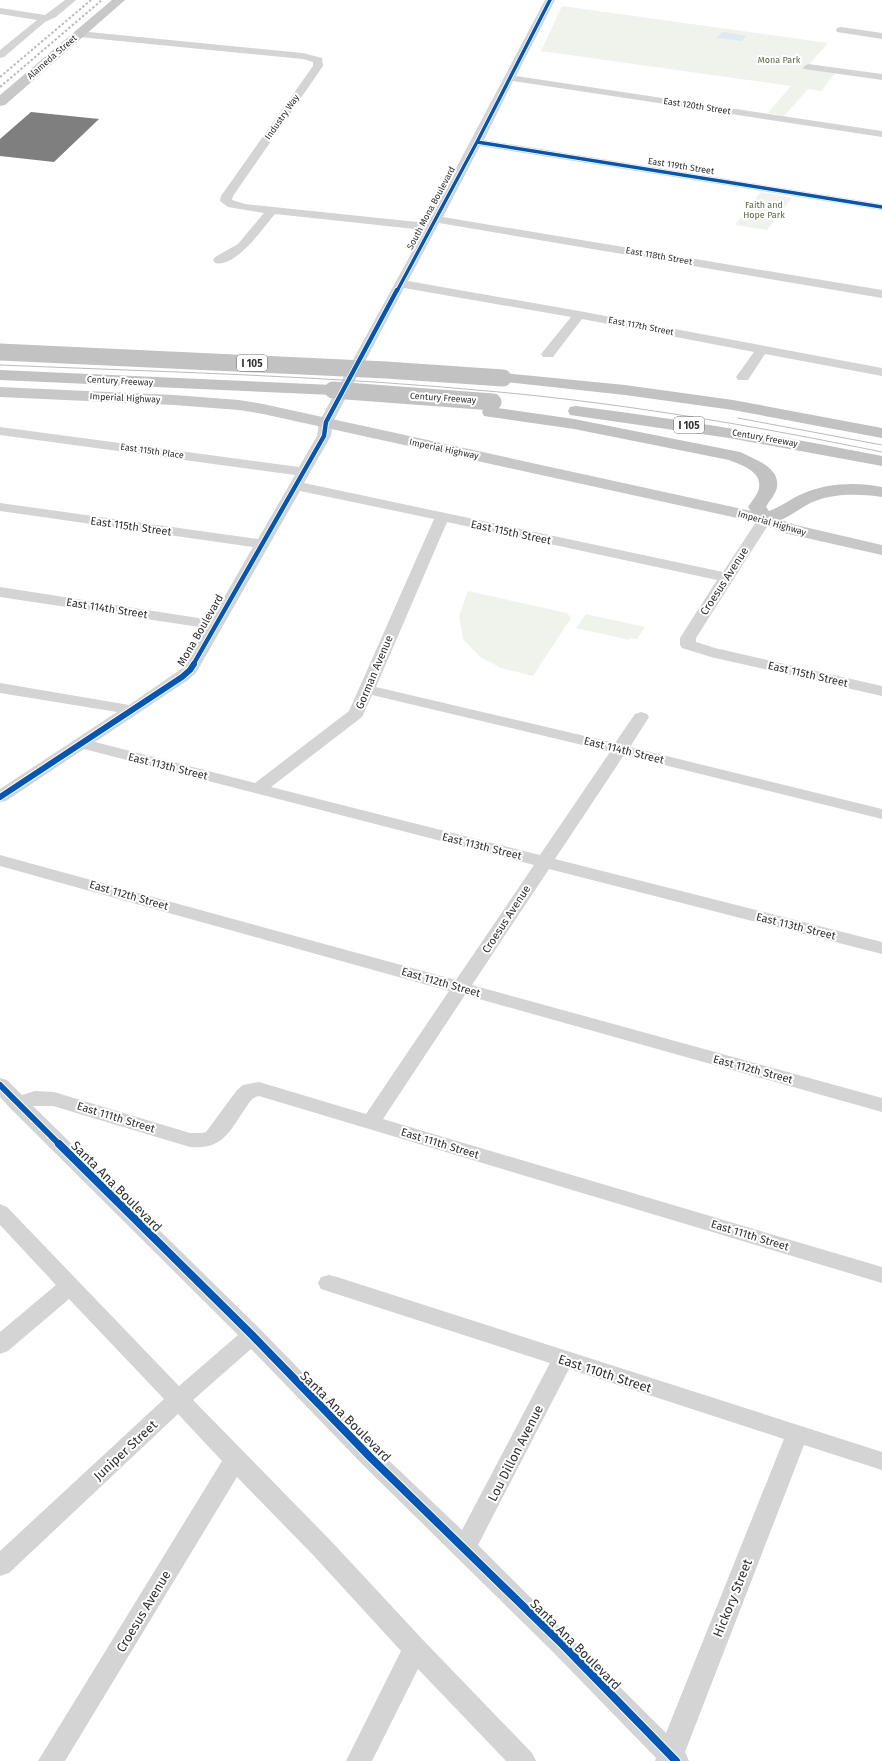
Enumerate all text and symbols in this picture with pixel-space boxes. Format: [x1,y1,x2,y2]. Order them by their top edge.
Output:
street label: Alameda Street [25,32,79,81]
park label: Mona Park [758,55,801,65]
street label: Industry Way [263,92,302,141]
street label: East 120th Street [663,96,732,116]
street label: East 119th Street [647,156,716,176]
street label: South Mona Boulevard [405,165,457,251]
park label: Faith and Hope Park [743,200,785,220]
street label: East 118th Street [625,245,694,267]
street label: East 117th Street [607,315,675,337]
road number: I 105 [237,355,267,371]
street label: Century Freeway [87,374,154,388]
street label: Imperial Highway [89,391,161,405]
street label: Century Freeway [409,391,477,405]
road number: I 105 [674,417,704,433]
street label: Century Freeway [731,427,799,449]
street label: Imperial Highway [408,437,480,461]
street label: East 115th Place [120,442,184,460]
street label: Imperial Highway [737,508,808,538]
street label: East 115th Street [90,514,172,539]
street label: East 115th Street [470,518,552,547]
street label: Croesus Avenue [698,545,751,618]
street label: Mona Boulevard [175,592,226,668]
street label: East 114th Street [65,596,148,621]
street label: Gorman Avenue [353,633,396,711]
street label: East 115th Street [767,659,849,690]
street label: East 114th Street [582,734,665,767]
street label: East 113th Street [127,750,209,783]
street label: East 113th Street [441,830,523,863]
street label: East 112th Street [88,878,170,913]
street label: Croesus Avenue [480,883,533,956]
street label: East 113th Street [755,910,837,943]
street label: East 112th Street [400,965,482,1000]
street label: East 112th Street [712,1053,794,1086]
street label: East 111th Street [75,1099,156,1136]
street label: East 111th Street [399,1125,480,1162]
street label: Santa Ana Boulevard [68,1138,165,1235]
street label: East 111th Street [709,1217,790,1254]
street label: East 110th Street [556,1351,654,1396]
street label: Santa Ana Boulevard [297,1368,394,1465]
street label: Lou Dillon Avenue [485,1403,546,1504]
street label: Juniper Street [90,1417,160,1484]
street label: Hickory Street [710,1557,755,1639]
street label: Croesus Avenue [113,1568,174,1655]
street label: Santa Ana Boulevard [527,1596,624,1693]

